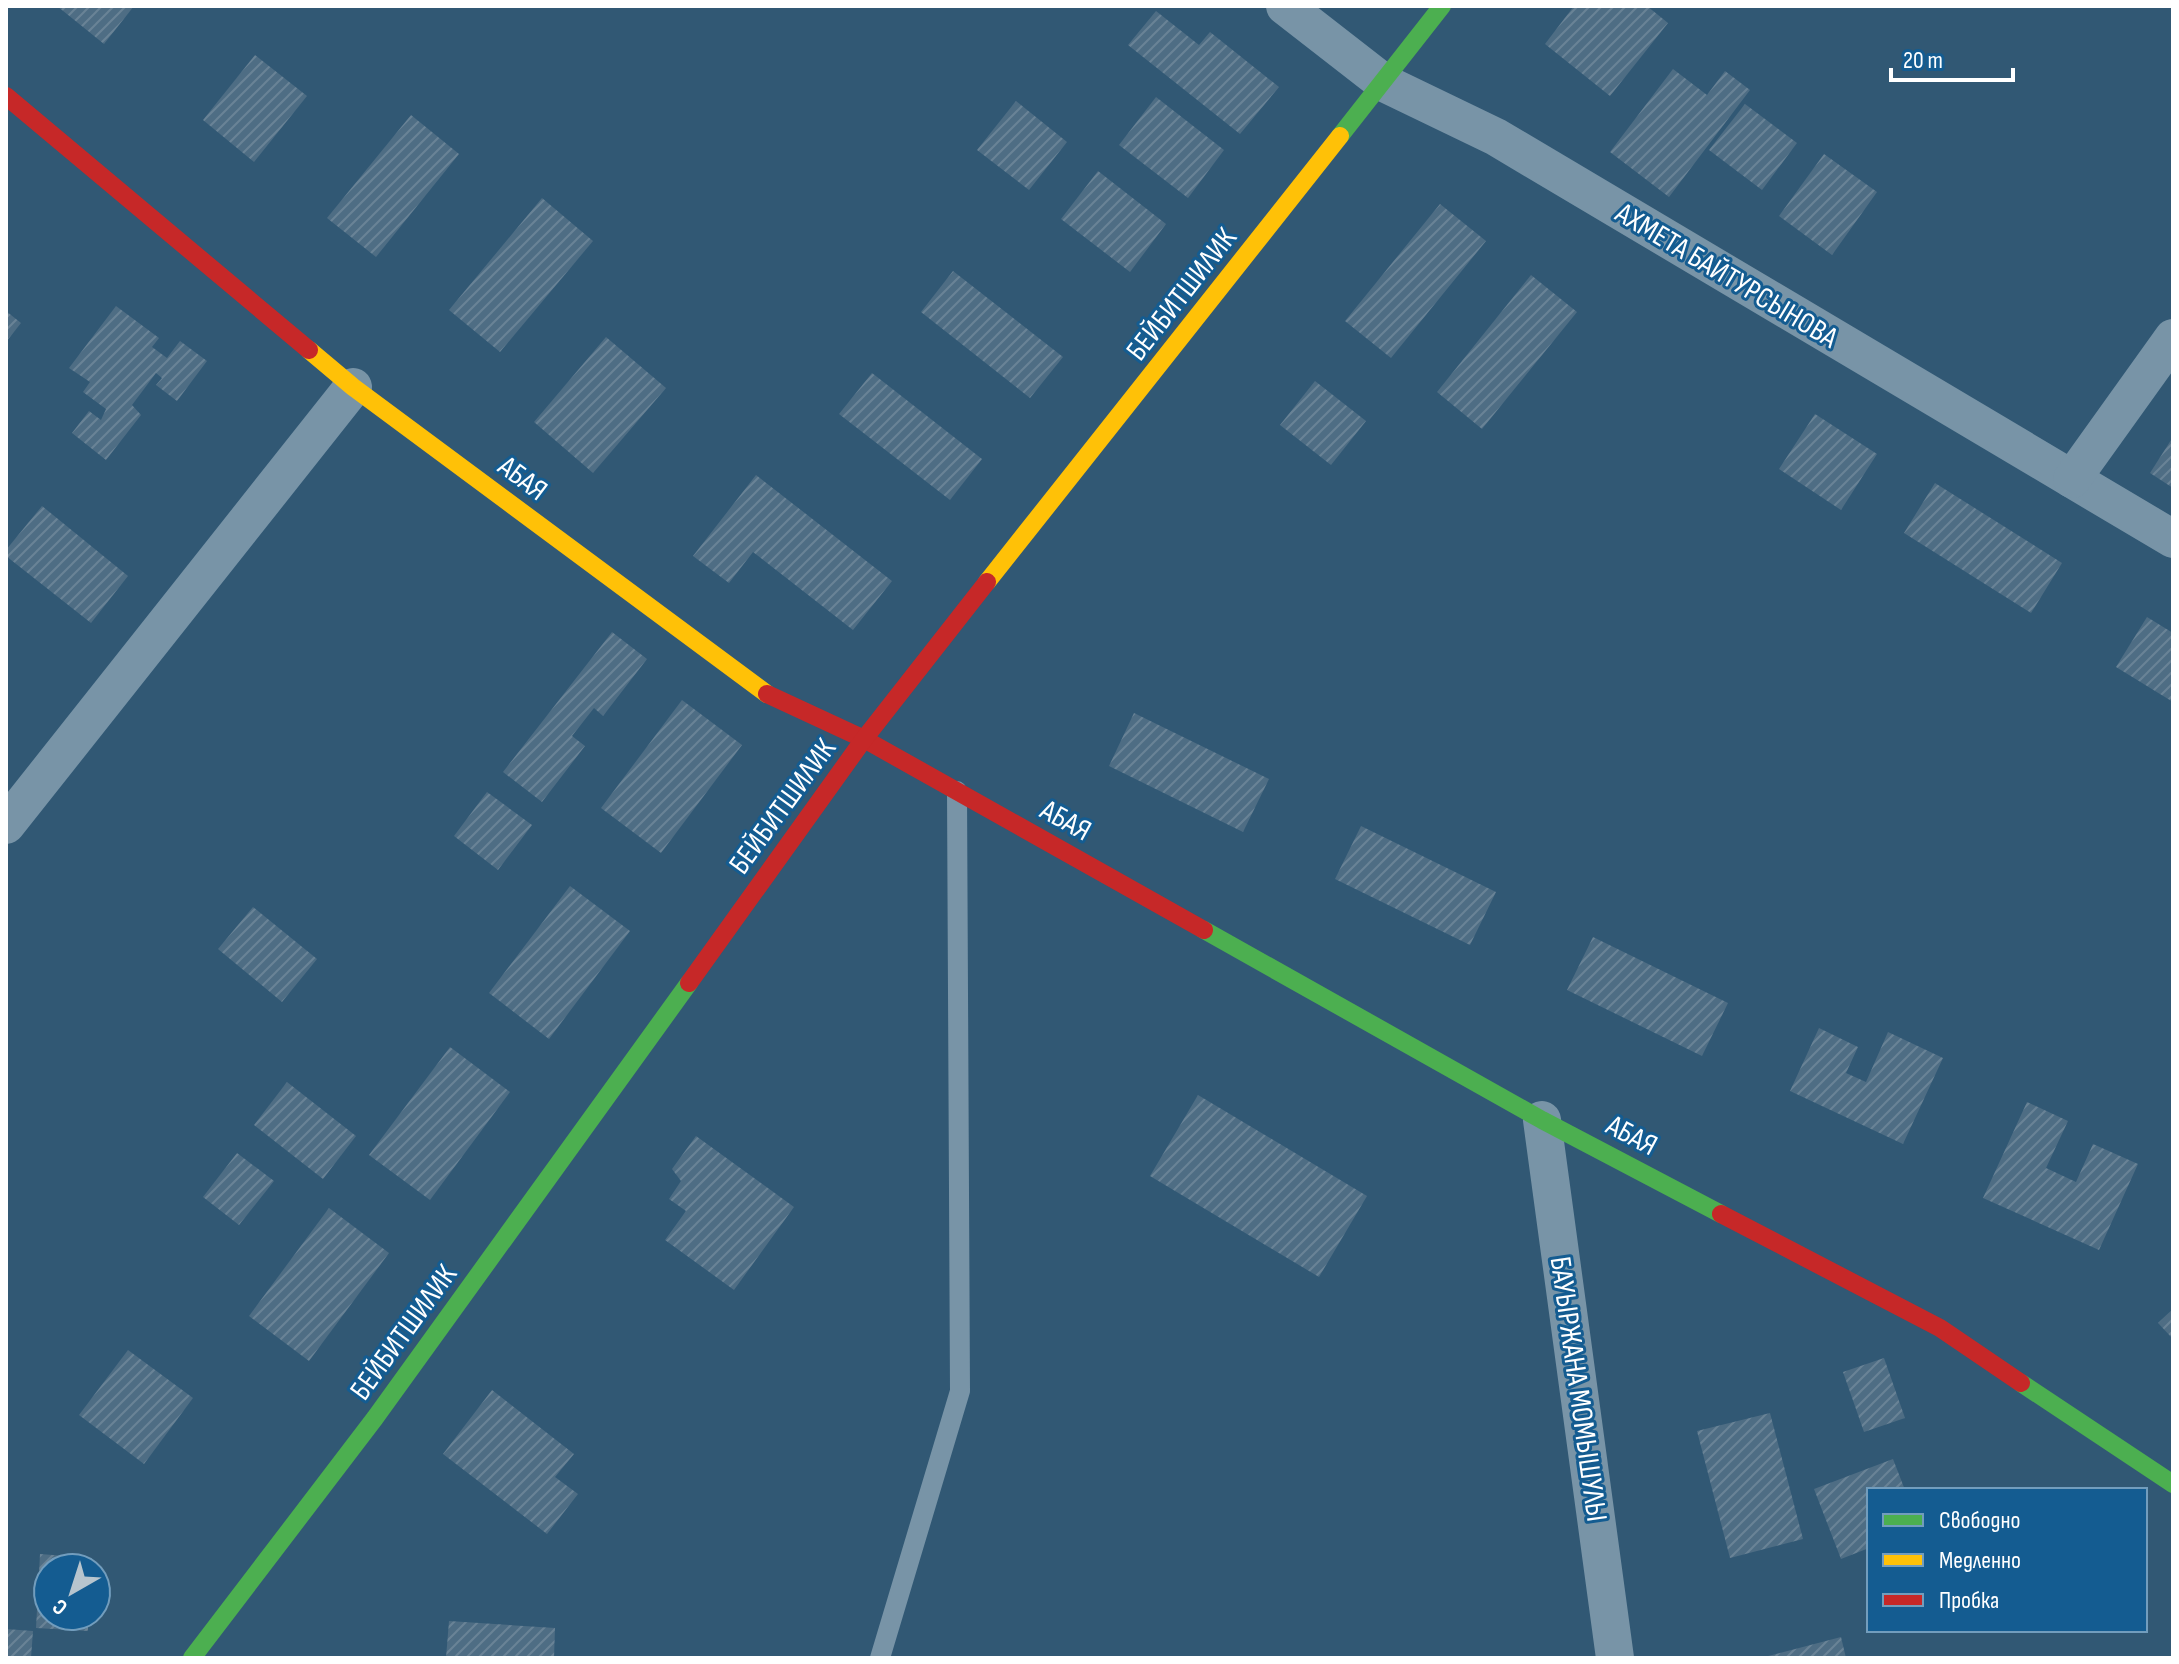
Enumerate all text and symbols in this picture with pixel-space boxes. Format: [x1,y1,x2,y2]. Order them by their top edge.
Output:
scale bar [1891,32,2013,82]
text: 20 m [1903,46,1943,75]
street label: АХМЕТА БАЙТУРСЫНОВА [1608,195,1844,356]
street label: БЕЙБИТШИЛИК [1119,221,1245,368]
street label: АБАЯ [490,448,554,509]
street label: БЕЙБИТШИЛИК [722,732,844,881]
street label: АБАЯ [1033,792,1097,849]
street label: АБАЯ [1599,1107,1663,1164]
street label: БАУЫРЖАНА МОМЫШУЛЫ [1542,1254,1614,1524]
street label: БЕЙБИТШИЛИК [343,1258,465,1407]
legend [1867,1488,2147,1632]
text: Свободно [1939,1506,2020,1535]
text: Медленно [1939,1546,2021,1575]
north arrow [32,1552,112,1632]
text: Пробка [1939,1586,1999,1615]
text: С [47,1592,73,1620]

